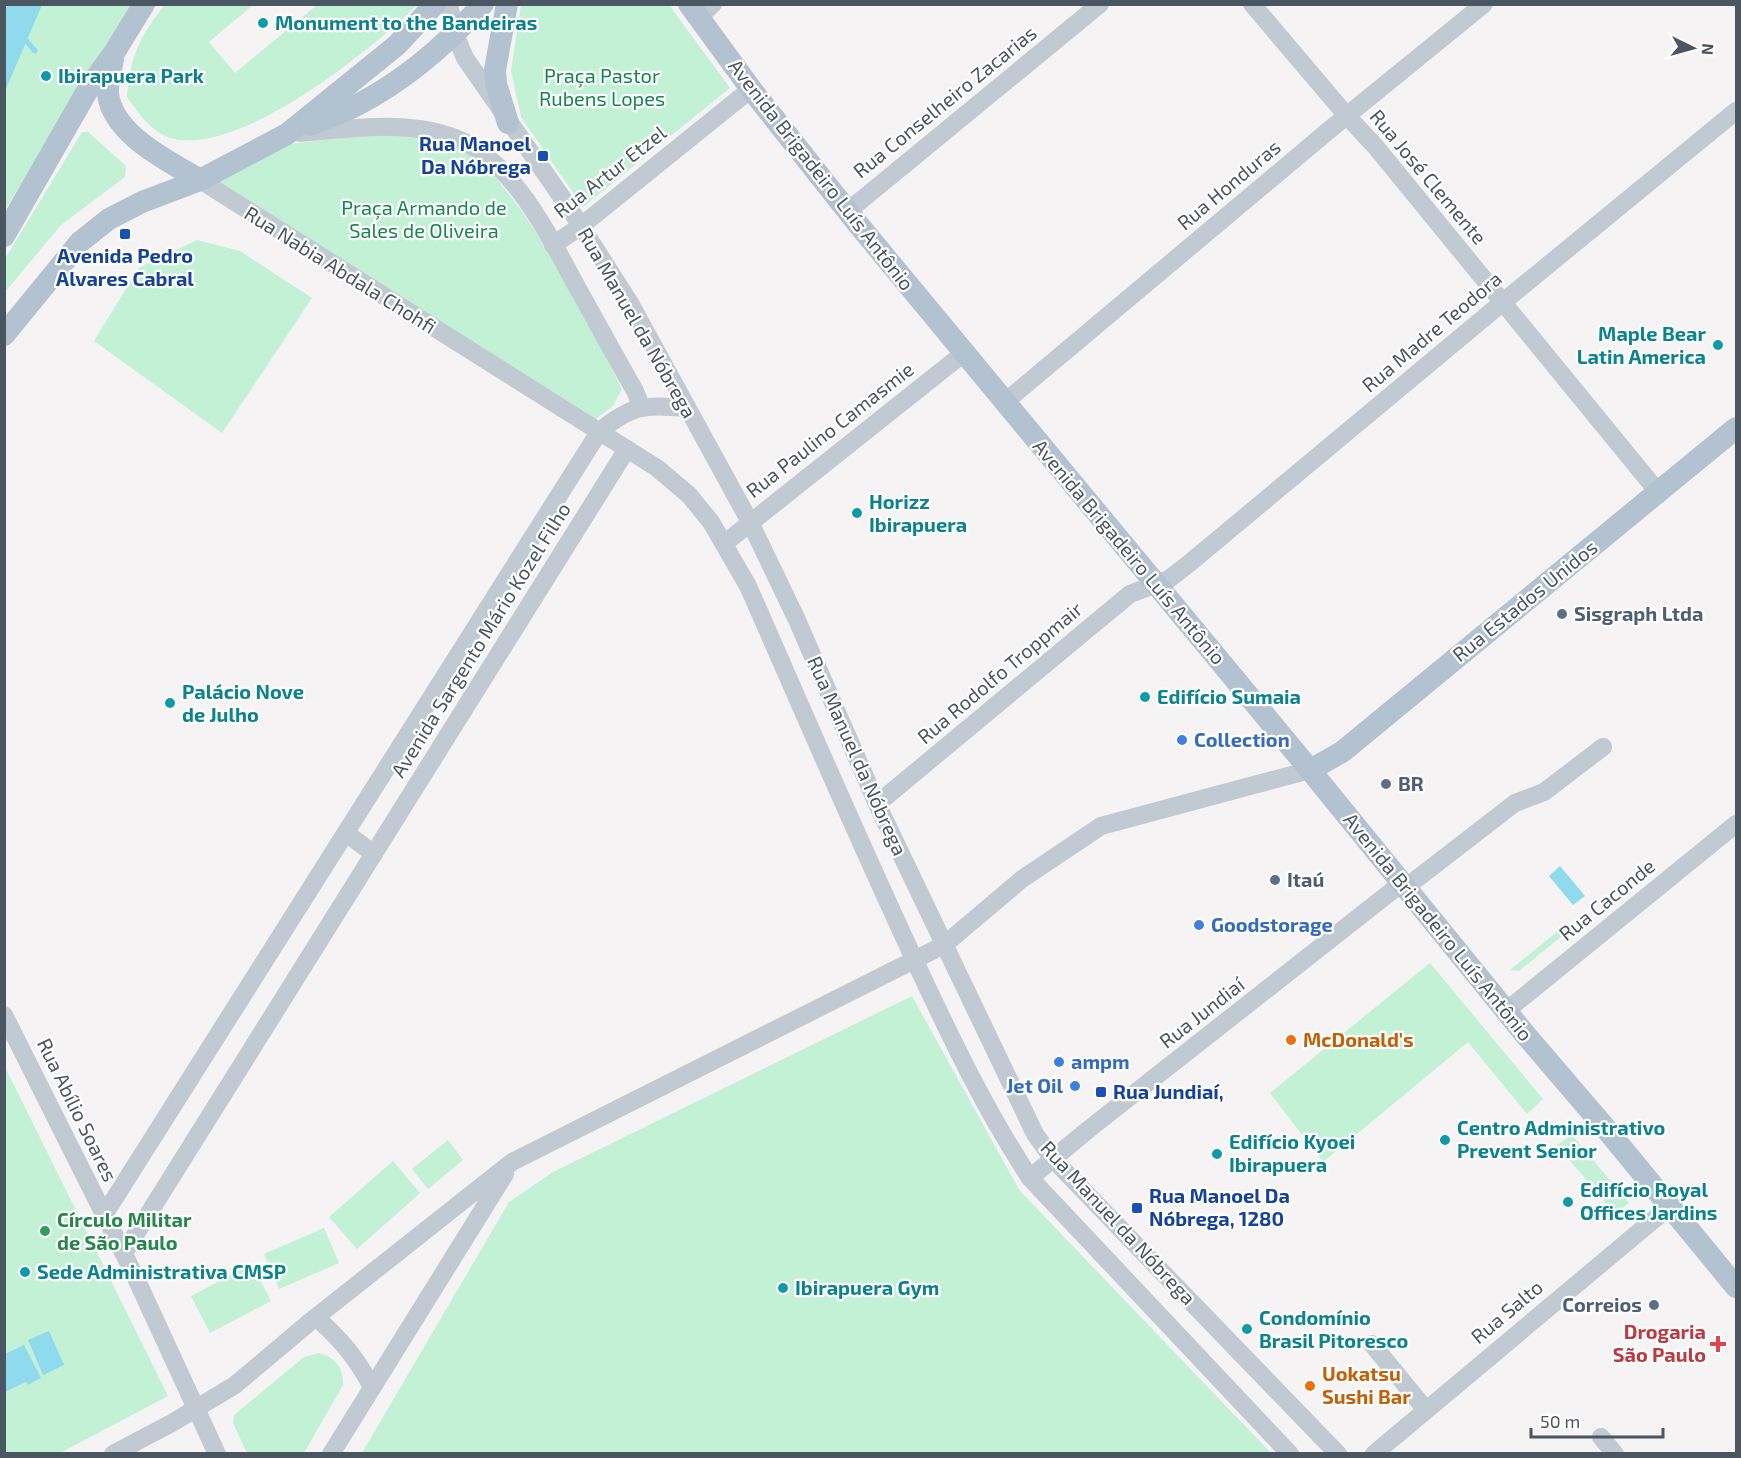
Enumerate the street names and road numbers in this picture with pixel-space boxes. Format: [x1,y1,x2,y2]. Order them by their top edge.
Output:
street label: Rua Conselheiro Zacarias [848,20,1041,182]
street label: Avenida Brigadeiro Luís Antônio [724,54,919,295]
street label: Rua José Clemente [1365,104,1492,249]
street label: Rua Artur Etzel [548,120,670,223]
street label: Rua Honduras [1172,134,1285,234]
street label: Rua Nabia Abdala Chohfi [240,200,441,338]
street label: Rua Manuel da Nóbrega [574,223,702,422]
street label: Rua Madre Teodora [1357,266,1506,397]
street label: Rua Paulino Camasmie [741,356,918,502]
street label: Avenida Brigadeiro Luís Antônio [1028,434,1231,669]
street label: Avenida Sargento Mário Kozel Filho [385,498,575,781]
street label: Rua Estados Unidos [1447,534,1602,666]
street label: Rua Rodolfo Troppmair [912,596,1087,748]
street label: Rua Manuel da Nóbrega [803,652,913,859]
street label: Avenida Brigadeiro Luís Antônio [1339,807,1538,1045]
street label: Rua Caconde [1554,853,1659,945]
street label: Rua Jundiaí [1154,971,1249,1053]
street label: Rua Abílio Soares [33,1034,123,1185]
street label: Rua Manuel da Nóbrega [1036,1135,1201,1309]
street label: Rua Salto [1466,1274,1547,1348]

